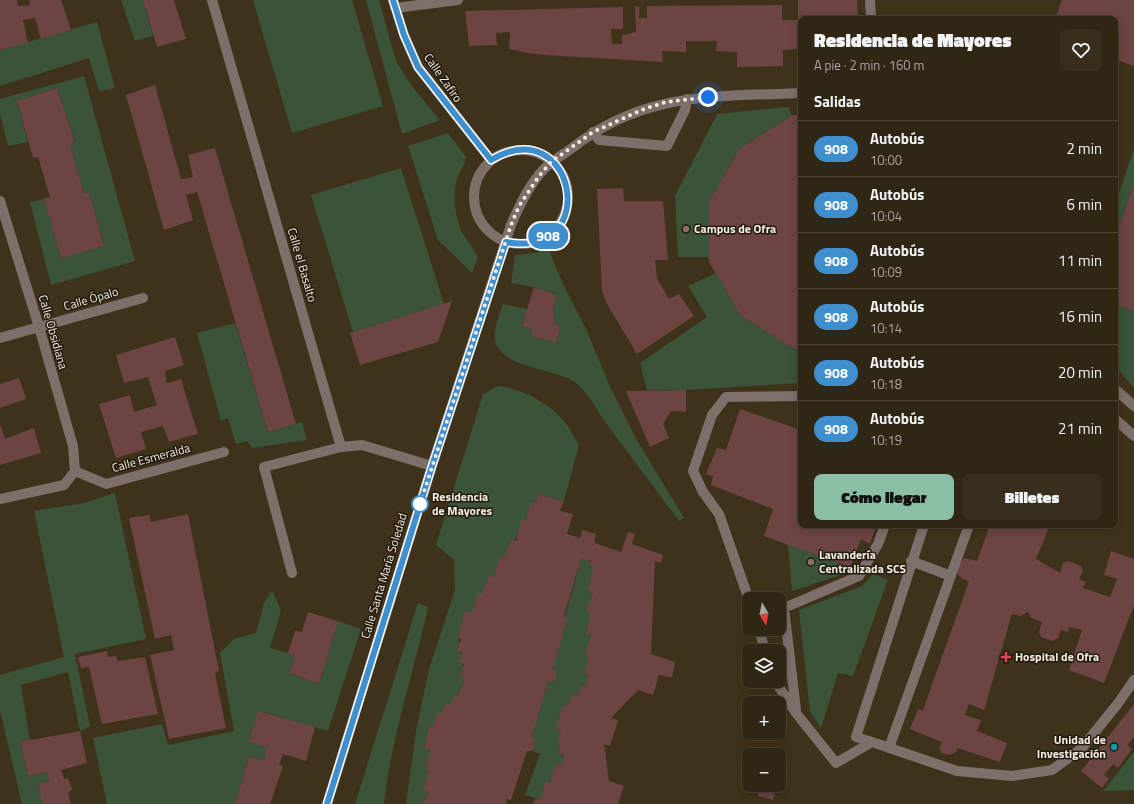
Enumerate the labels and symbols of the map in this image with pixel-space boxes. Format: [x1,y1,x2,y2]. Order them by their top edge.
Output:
street label: Calle Zafiro [420,49,467,106]
your location [698,87,718,107]
place label: Campus de Ofra [694,219,776,238]
line badge: 908 [525,223,571,249]
marker: Campus de Ofra [681,224,691,234]
street label: Calle el Basalto [283,225,322,304]
street label: Calle Ópalo [61,282,120,315]
street label: Calle Obsidiana [34,292,73,371]
street label: Calle Esmeralda [110,438,192,477]
place label: Residencia de Mayores [432,487,493,520]
marker: Residencia de Mayores [411,495,429,513]
street label: Calle Santa María Soledad [355,511,412,641]
place label: Lavandería Centralizada SCS [819,545,906,578]
marker: Lavandería Centralizada SCS [806,557,816,567]
north arrow [742,592,786,636]
place label: Hospital de Ofra [1015,647,1099,666]
marker: Hospital de Ofra [1000,651,1012,663]
place label: Unidad de Investigación [1037,730,1106,763]
marker: Unidad de Investigación [1109,742,1119,752]

